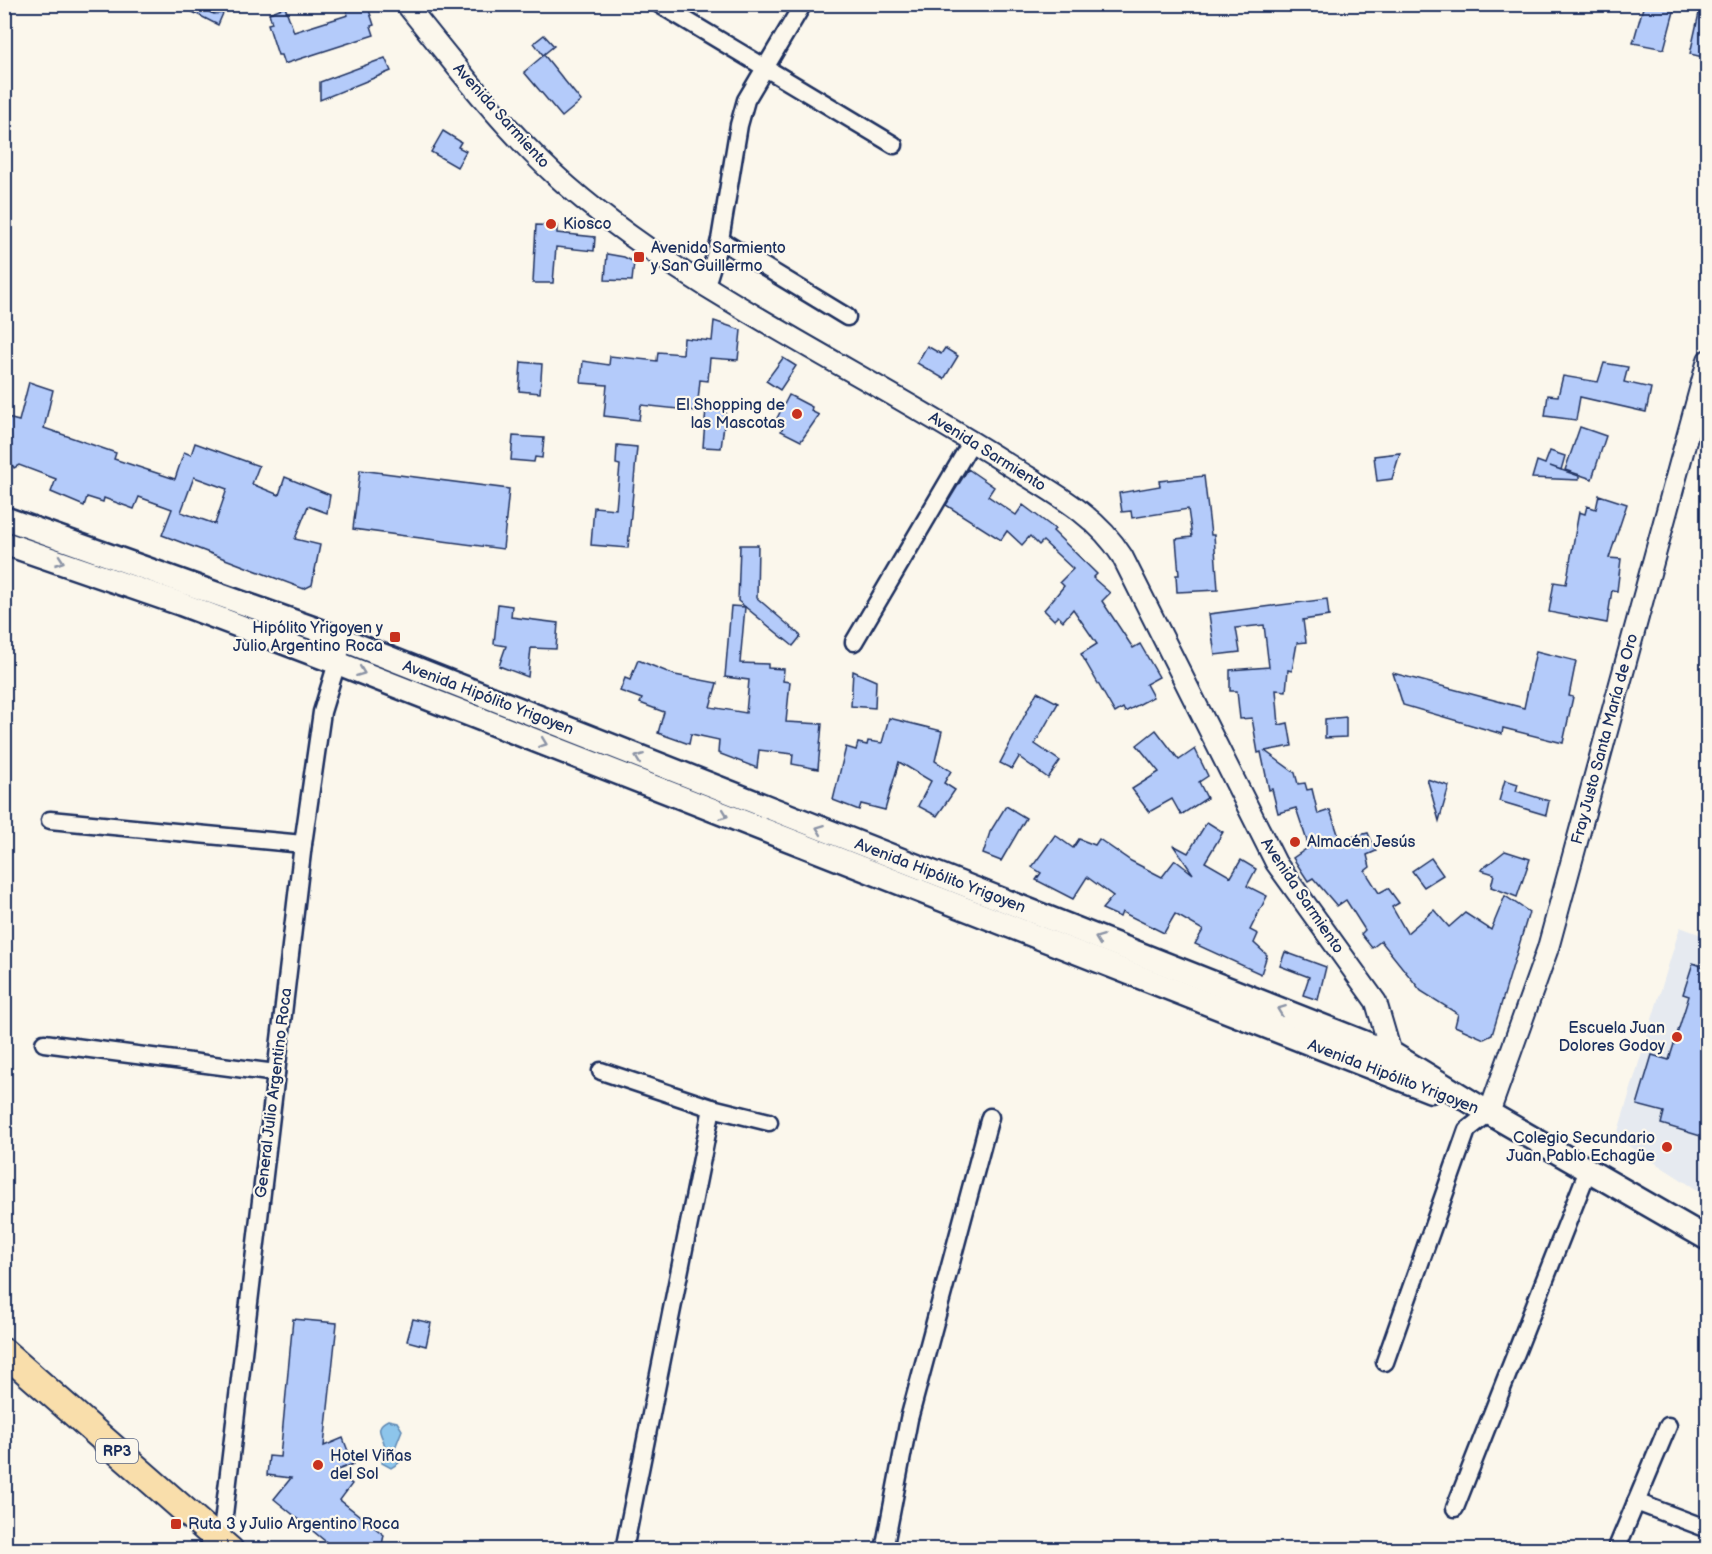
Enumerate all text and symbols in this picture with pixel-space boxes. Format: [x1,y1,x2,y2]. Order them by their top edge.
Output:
street label: Avenida Sarmiento [449,60,553,172]
place label: Kiosco [563,215,612,234]
marker: Kiosco [544,217,558,231]
place label: Avenida Sarmiento y San Guillermo [650,239,786,276]
marker: Avenida Sarmiento y San Guillermo [632,250,646,264]
place label: El Shopping de las Mascotas [676,396,786,433]
marker: El Shopping de las Mascotas [790,407,804,421]
street label: Avenida Sarmiento [925,408,1049,496]
one-way arrow [54,554,65,567]
place label: Hipólito Yrigoyen y Julio Argentino Roca [233,619,384,656]
marker: Hipólito Yrigoyen y Julio Argentino Roca [388,630,402,644]
street label: Fray Justo Santa María de Oro [1568,632,1642,846]
street label: Avenida Hipólito Yrigoyen [400,657,576,739]
one-way arrow [355,665,366,677]
one-way arrow [537,736,548,749]
one-way arrow [634,753,645,765]
one-way arrow [718,808,729,820]
one-way arrow [815,824,826,836]
place label: Almacén Jesús [1307,833,1415,852]
street label: Avenida Hipólito Yrigoyen [852,835,1028,917]
street label: Avenida Sarmiento [1256,835,1348,957]
marker: Almacén Jesús [1288,835,1302,849]
one-way arrow [1095,934,1106,946]
street label: General Julio Argentino Roca [252,987,296,1199]
one-way arrow [1276,1005,1287,1017]
place label: Escuela Juan Dolores Godoy [1558,1019,1666,1056]
marker: Escuela Juan Dolores Godoy [1670,1030,1684,1044]
street label: Avenida Hipólito Yrigoyen [1305,1036,1481,1118]
place label: Colegio Secundario Juan Pablo Echagüe [1506,1129,1655,1166]
marker: Colegio Secundario Juan Pablo Echagüe [1660,1140,1674,1154]
road number: RP3 [96,1439,138,1463]
place label: Hotel Viñas del Sol [330,1447,412,1484]
marker: Hotel Viñas del Sol [311,1458,325,1472]
place label: Ruta 3 y Julio Argentino Roca [188,1515,399,1534]
marker: Ruta 3 y Julio Argentino Roca [169,1517,183,1531]

